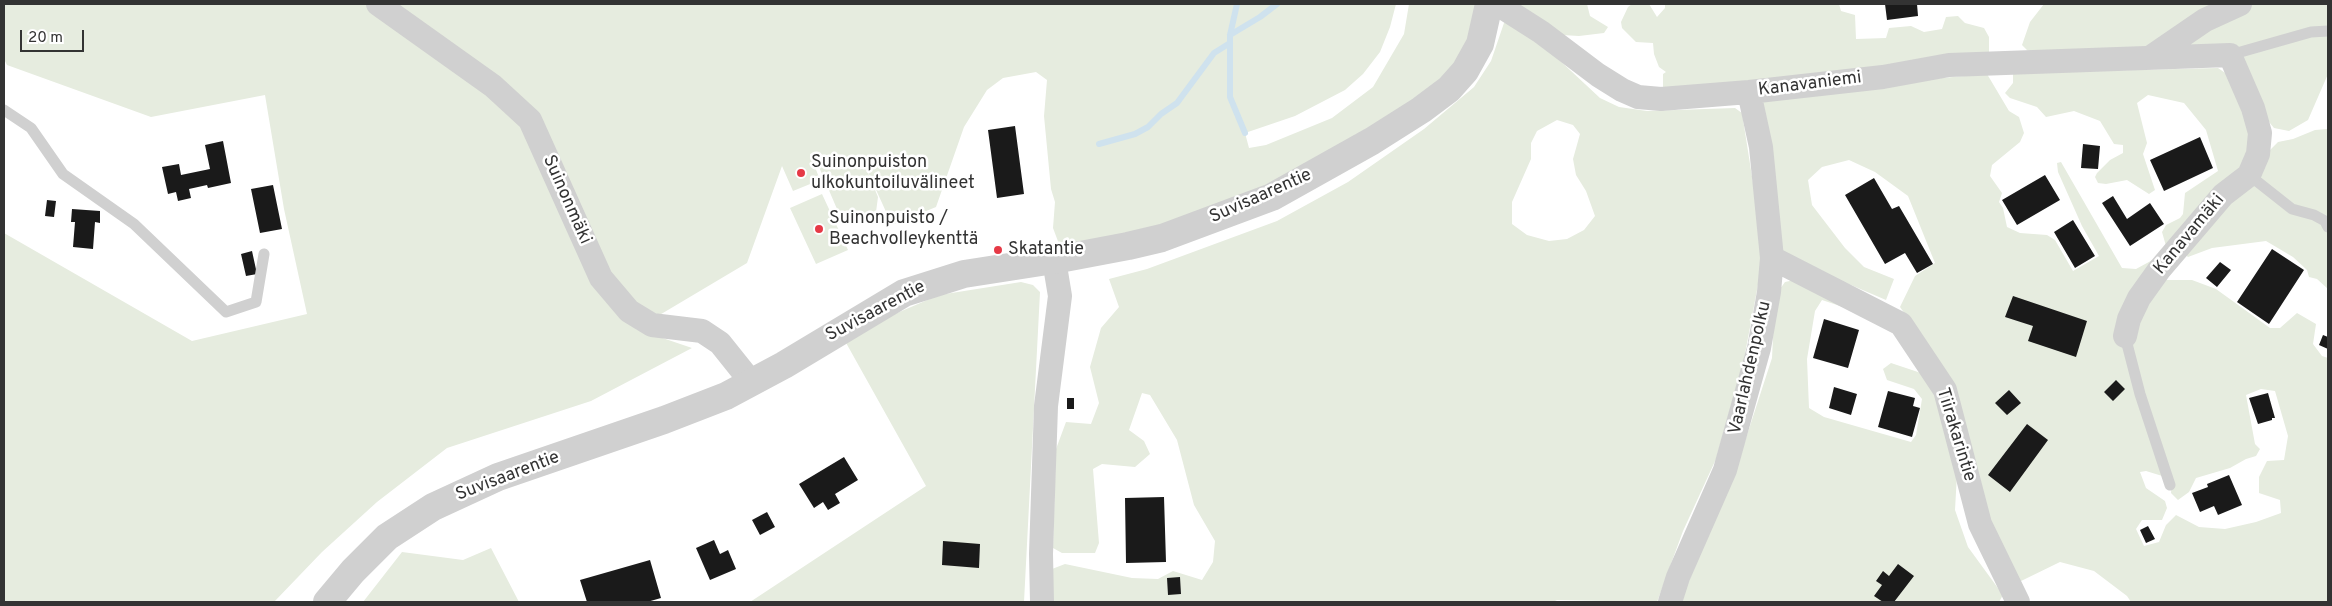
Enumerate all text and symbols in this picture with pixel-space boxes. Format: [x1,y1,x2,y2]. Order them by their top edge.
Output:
scale bar [22,20,86,52]
text: 20 m [28,29,63,48]
street label: Kanavaniemi [1757,68,1863,102]
street label: Suinonmäki [537,152,595,248]
place label: Suinonpuiston ulkokuntoiluvälineet [811,152,975,194]
street label: Suvisaarentie [1207,165,1315,229]
marker: Suinonpuiston ulkokuntoiluvälineet [795,167,807,179]
street label: Kanavamäki [2150,190,2230,280]
place label: Suinonpuisto / Beachvolleykenttä [829,208,978,250]
marker: Suinonpuisto / Beachvolleykenttä [813,223,825,235]
place label: Skatantie [1008,239,1084,261]
marker: Skatantie [992,244,1004,256]
street label: Suvisaarentie [823,277,929,347]
street label: Vaarlahdenpolku [1725,299,1777,437]
street label: Tiirakarintie [1931,386,1979,484]
street label: Suvisaarentie [453,447,563,507]

